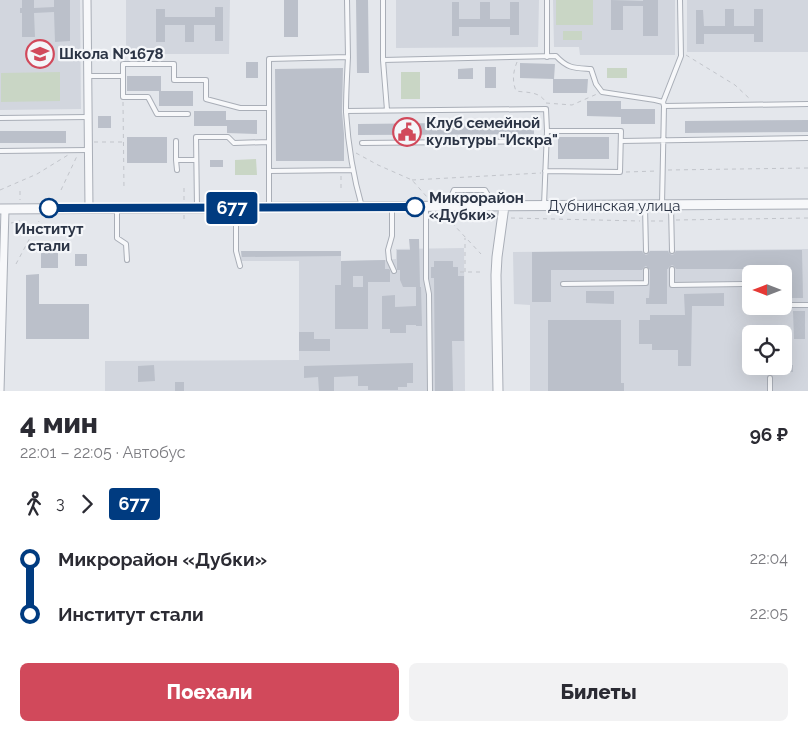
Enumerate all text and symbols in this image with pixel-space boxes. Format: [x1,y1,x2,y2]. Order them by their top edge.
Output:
school or university icon: Школа №1678 [25,39,55,69]
place label: Школа №1678 [59,45,164,63]
place label: Клуб семейной культуры "Искра" [426,114,558,149]
public building icon: Клуб семейной культуры "Искра" [392,117,422,147]
place label: Микрорайон «Дубки» [429,189,524,224]
line badge: 677 [203,192,261,224]
text: 677 [216,197,248,218]
marker: Микрорайон «Дубки» [405,197,425,217]
street label: Дубнинская улица [548,197,680,215]
marker: Институт стали [39,198,59,218]
place label: Институт стали [15,220,84,255]
north arrow [742,265,792,315]
map controls [742,265,792,375]
button: locate [742,325,792,375]
text: 4 мин [20,407,98,440]
text: 96 ₽ [750,423,788,445]
text: 22:01 – 22:05 · Автобус [20,443,186,462]
icon: walk [20,490,48,518]
icon: forward [73,490,101,518]
text: 677 [119,493,150,514]
text: 3 [56,494,65,513]
text: Микрорайон «Дубки» [58,548,267,570]
text: 22:04 [750,549,788,568]
text: Институт стали [58,603,204,625]
text: 22:05 [750,604,788,623]
button: Поехали [20,663,399,721]
button: Билеты [409,663,788,721]

